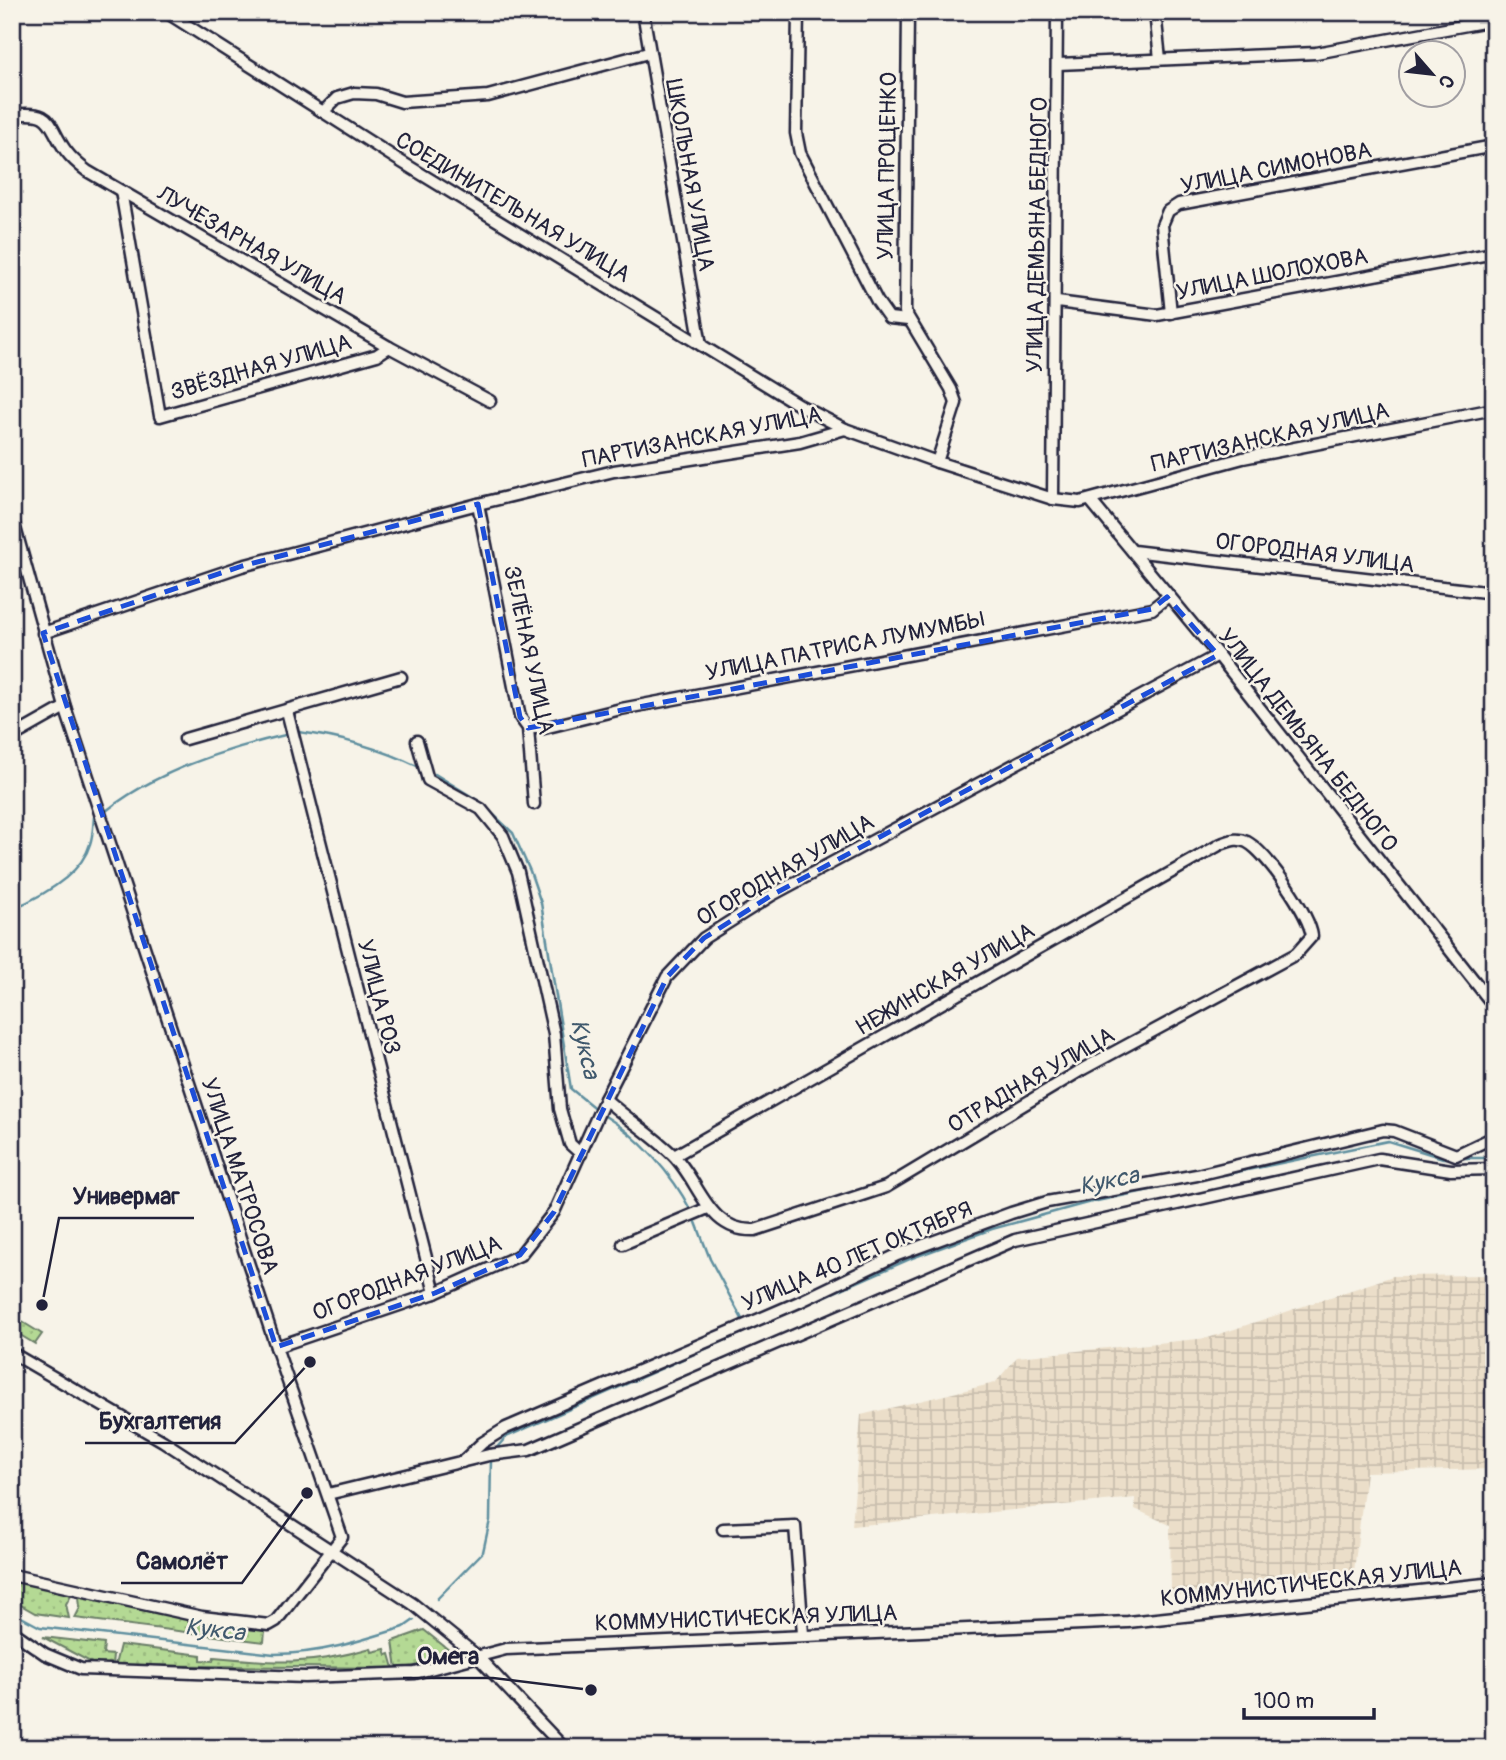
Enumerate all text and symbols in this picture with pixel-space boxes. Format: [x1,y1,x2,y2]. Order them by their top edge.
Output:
north arrow [1398,38,1468,108]
text: С [1433,71,1459,93]
street label: УЛИЦА ПРОЦЕНКО [871,72,903,260]
street label: ШКОЛЬНАЯ УЛИЦА [659,77,721,273]
street label: УЛИЦА ДЕМЬЯНА БЕДНОГО [1020,97,1054,373]
street label: СОЕДИНИТЕЛЬНАЯ УЛИЦА [390,125,636,289]
street label: УЛИЦА СИМОНОВА [1178,135,1374,201]
street label: ЛУЧЕЗАРНАЯ УЛИЦА [151,178,352,311]
street label: УЛИЦА ШОЛОХОВА [1174,241,1370,307]
street label: ЗВЁЗДНАЯ УЛИЦА [167,327,355,407]
street label: ПАРТИЗАНСКАЯ УЛИЦА [1148,395,1392,478]
street label: ПАРТИЗАНСКАЯ УЛИЦА [580,400,824,474]
street label: ОГОРОДНАЯ УЛИЦА [1214,526,1416,580]
street label: ЗЕЛЁНАЯ УЛИЦА [497,563,561,737]
street label: УЛИЦА ПАТРИСА ЛУМУМБЫ [703,605,987,687]
street label: УЛИЦА ДЕМЬЯНА БЕДНОГО [1212,622,1404,858]
street label: ОГОРОДНАЯ УЛИЦА [691,807,879,933]
street label: НЕЖИНСКАЯ УЛИЦА [850,916,1040,1042]
street label: УЛИЦА РОЗ [351,936,407,1058]
water label: Кукса [564,1017,606,1083]
street label: ОТРАДНАЯ УЛИЦА [942,1020,1120,1140]
street label: УЛИЦА МАТРОСОВА [195,1074,285,1278]
water label: Кукса [1077,1160,1143,1201]
callout: Универмаг [59,1173,194,1218]
text: Универмаг [72,1182,180,1211]
street label: УЛИЦА 40 ЛЕТ ОКТЯБРЯ [737,1194,977,1318]
street label: ОГОРОДНАЯ УЛИЦА [308,1229,506,1327]
callout: Бухгалтегия [85,1398,235,1443]
text: Бухгалтегия [99,1407,221,1436]
callout: Самолёт [121,1538,242,1583]
text: Самолёт [136,1547,229,1576]
street label: КОММУНИСТИЧЕСКАЯ УЛИЦА [1159,1553,1463,1613]
street label: КОММУНИСТИЧЕСКАЯ УЛИЦА [594,1598,898,1638]
water label: Кукса [184,1612,248,1648]
callout: Омега [403,1633,493,1678]
text: Омега [417,1642,479,1671]
scale bar [1244,1676,1373,1720]
text: 100 m [1254,1688,1314,1715]

